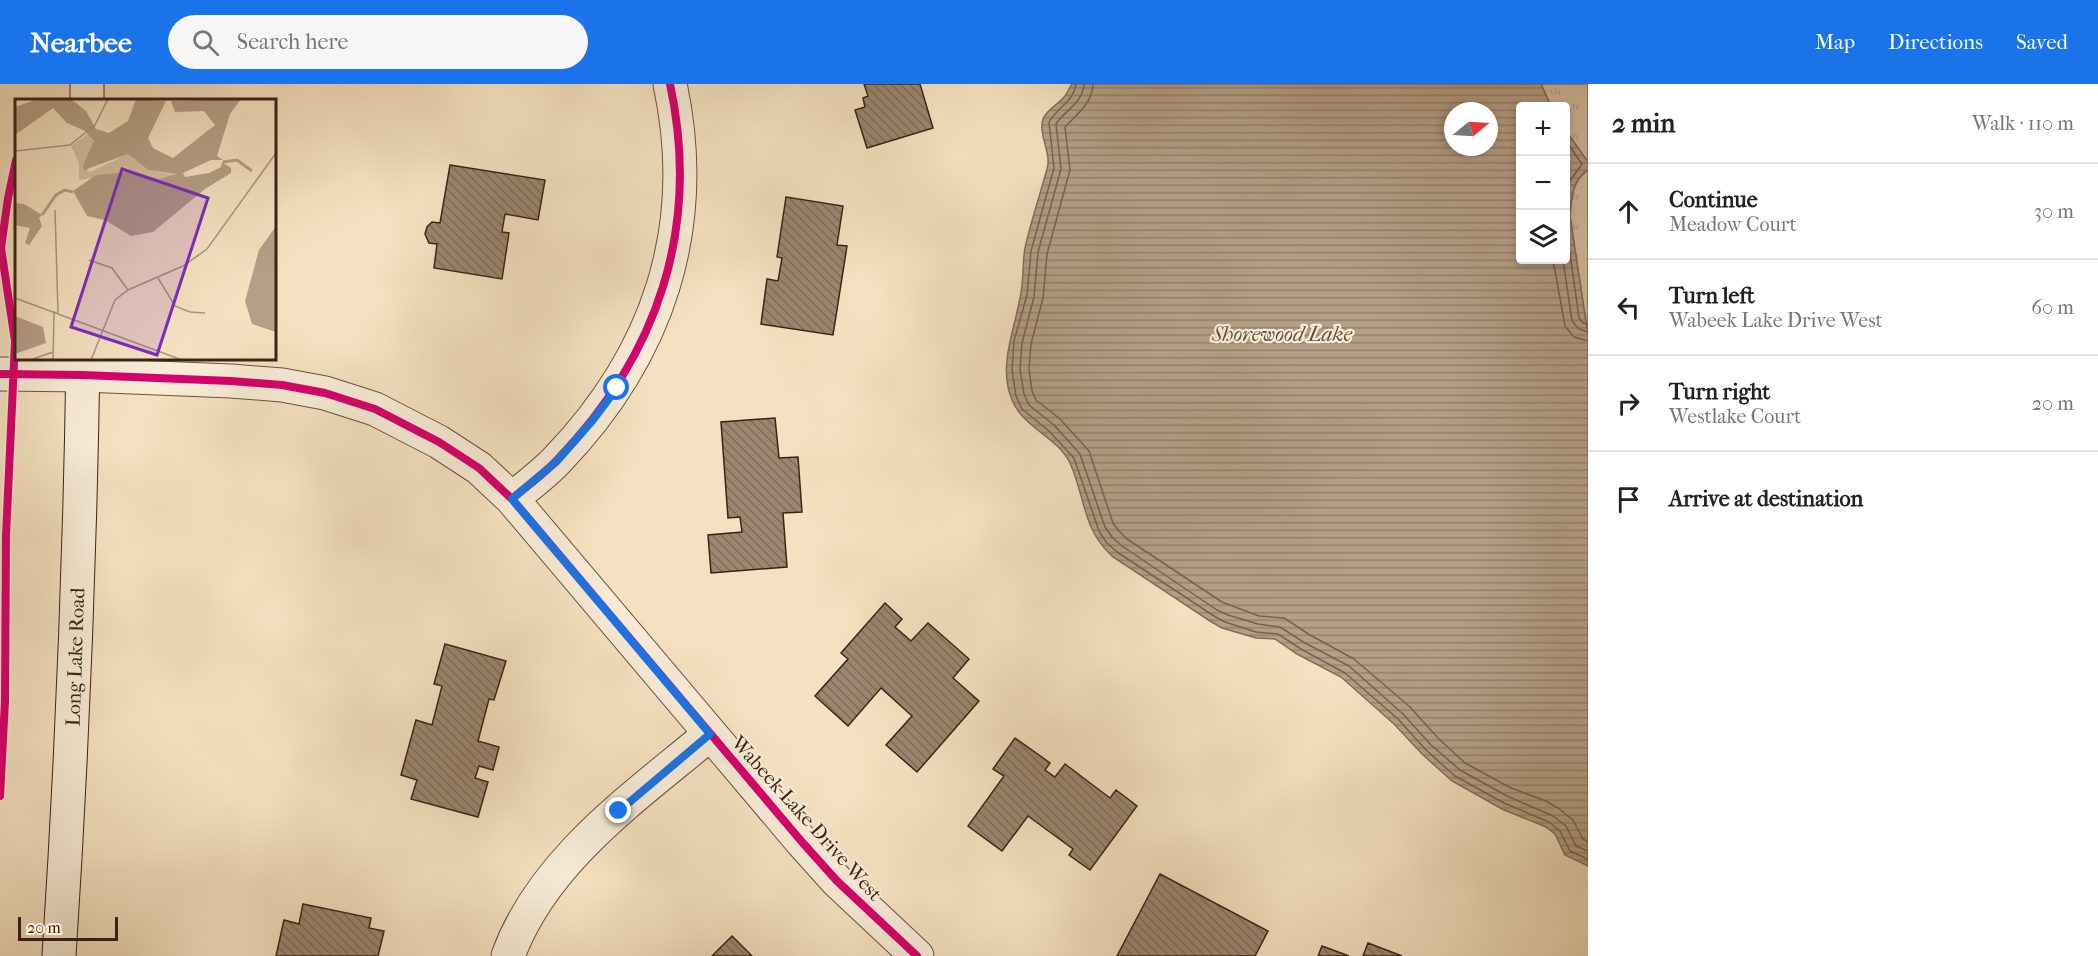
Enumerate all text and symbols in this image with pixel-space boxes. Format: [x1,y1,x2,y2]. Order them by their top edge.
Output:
search box [168,15,588,69]
text: Nearbee [30,26,132,59]
icon: search [189,26,222,59]
text: Search here [237,29,348,55]
text: Map [1815,30,1855,54]
text: Directions [1888,30,1983,54]
text: Saved [2016,30,2068,54]
inset map [15,99,276,360]
north arrow [1444,102,1498,156]
map controls [1516,102,1570,264]
button: + [1516,102,1570,156]
text: 2 min [1612,108,1675,139]
text: Walk · 110 m [1972,112,2074,135]
button: − [1516,156,1570,210]
text: Continue [1669,187,1758,213]
icon: ahead [1612,195,1645,228]
text: 30 m [2034,200,2074,223]
button: layers [1516,210,1570,264]
text: Meadow Court [1669,213,1797,236]
text: Turn left [1669,283,1755,309]
icon: left [1612,291,1645,324]
text: 60 m [2031,296,2074,319]
text: Wabeek Lake Drive West [1669,309,1883,332]
water label: Shorewood Lake [1211,322,1352,346]
route start [603,374,629,400]
text: Turn right [1669,379,1770,405]
icon: right [1612,387,1645,420]
text: 20 m [2032,392,2074,415]
text: Westlake Court [1669,405,1801,428]
icon: arrive [1612,483,1645,516]
text: Arrive at destination [1669,486,1863,512]
street label: Long Lake Road [62,586,89,727]
street label: Wabeek Lake Drive West [726,730,887,905]
route end [605,797,631,823]
scale bar [18,914,118,942]
text: 20 m [27,918,61,937]

